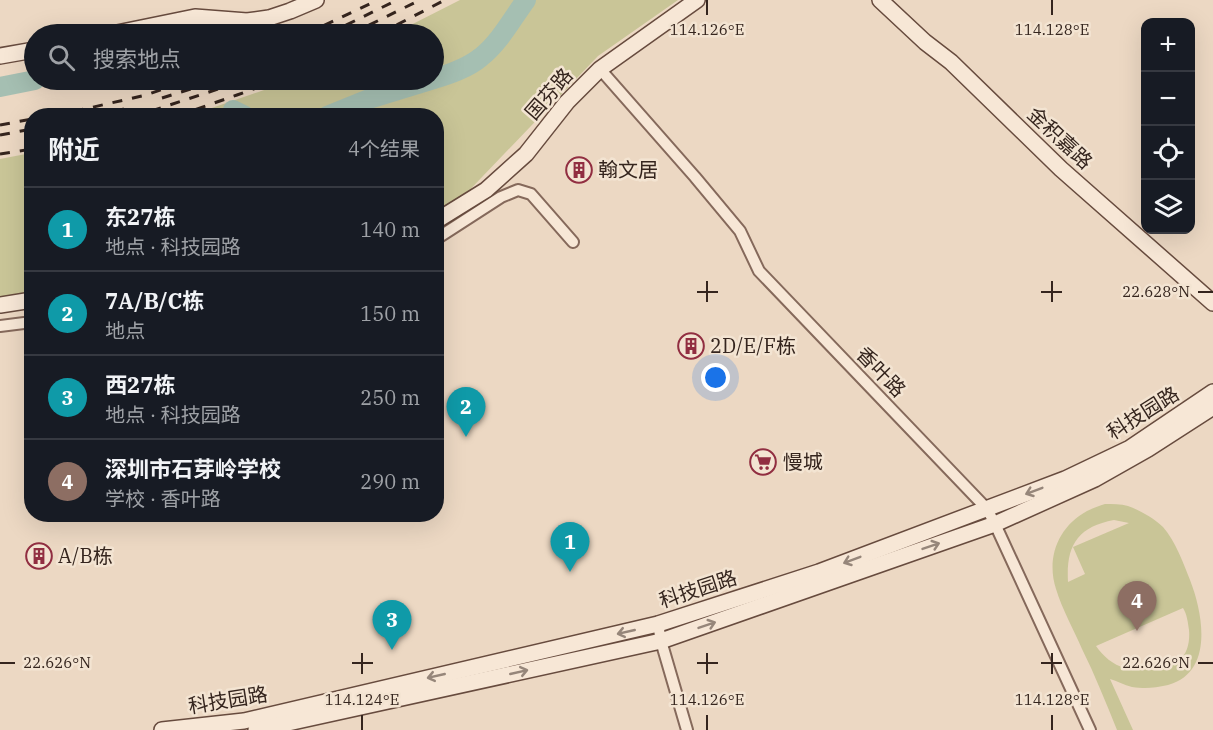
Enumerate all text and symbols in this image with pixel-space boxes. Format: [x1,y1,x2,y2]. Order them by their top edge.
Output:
map controls [1141,18,1195,234]
button: + [1141,18,1195,72]
text: 114.126°E [670,20,744,39]
text: 114.128°E [1015,20,1089,39]
search box [24,24,444,90]
icon: search [45,41,78,74]
text: 搜索地点 [93,44,181,73]
street label: 国芬路 [519,62,578,125]
button: − [1141,72,1195,126]
street label: 金积嘉路 [1022,100,1099,175]
button: locate [1141,126,1195,180]
text: 附近 [48,132,100,166]
text: 4个结果 [348,135,420,162]
building icon: 翰文居 [564,155,594,185]
place label: 翰文居 [598,156,658,183]
button: layers [1141,180,1195,234]
text: 东27栋 [105,202,175,231]
text: 1 [62,216,74,243]
text: 140 m [360,216,420,243]
text: 地点 · 科技园路 [105,233,241,260]
text: 22.628°N [1122,282,1190,301]
text: 7A/B/C栋 [105,286,204,315]
text: 2 [62,300,74,327]
text: 150 m [360,300,420,327]
text: 地点 [105,317,145,344]
building icon: 2D/E/F栋 [676,331,706,361]
place label: 2D/E/F栋 [710,332,796,359]
street label: 香叶路 [851,341,912,403]
your location [701,363,730,392]
text: 西27栋 [105,370,175,399]
street label: 科技园路 [1102,380,1184,445]
text: 3 [62,384,74,411]
text: 250 m [360,384,420,411]
pin: 2 [446,388,486,437]
text: 地点 · 科技园路 [105,401,241,428]
supermarket icon: 慢城 [748,447,778,477]
place label: 慢城 [783,448,823,475]
text: 深圳市石芽岭学校 [105,454,281,483]
text: 4 [62,468,74,495]
text: 290 m [360,468,420,495]
text: 学校 · 香叶路 [105,485,221,512]
one-way arrow [1025,487,1044,498]
pin: 1 [550,522,590,572]
one-way arrow [921,540,940,551]
building icon: A/B栋 [24,541,54,571]
place label: A/B栋 [58,542,113,569]
one-way arrow [843,555,861,566]
street label: 科技园路 [656,563,740,614]
pin: 4 [1118,582,1156,631]
pin: 3 [372,600,412,650]
one-way arrow [698,618,716,629]
one-way arrow [617,626,636,638]
text: 22.626°N [23,653,91,672]
text: 22.626°N [1122,653,1190,672]
one-way arrow [509,666,528,678]
one-way arrow [427,671,446,683]
street label: 科技园路 [186,680,270,719]
text: 114.124°E [325,690,399,709]
text: 114.126°E [670,690,744,709]
text: 114.128°E [1015,690,1089,709]

